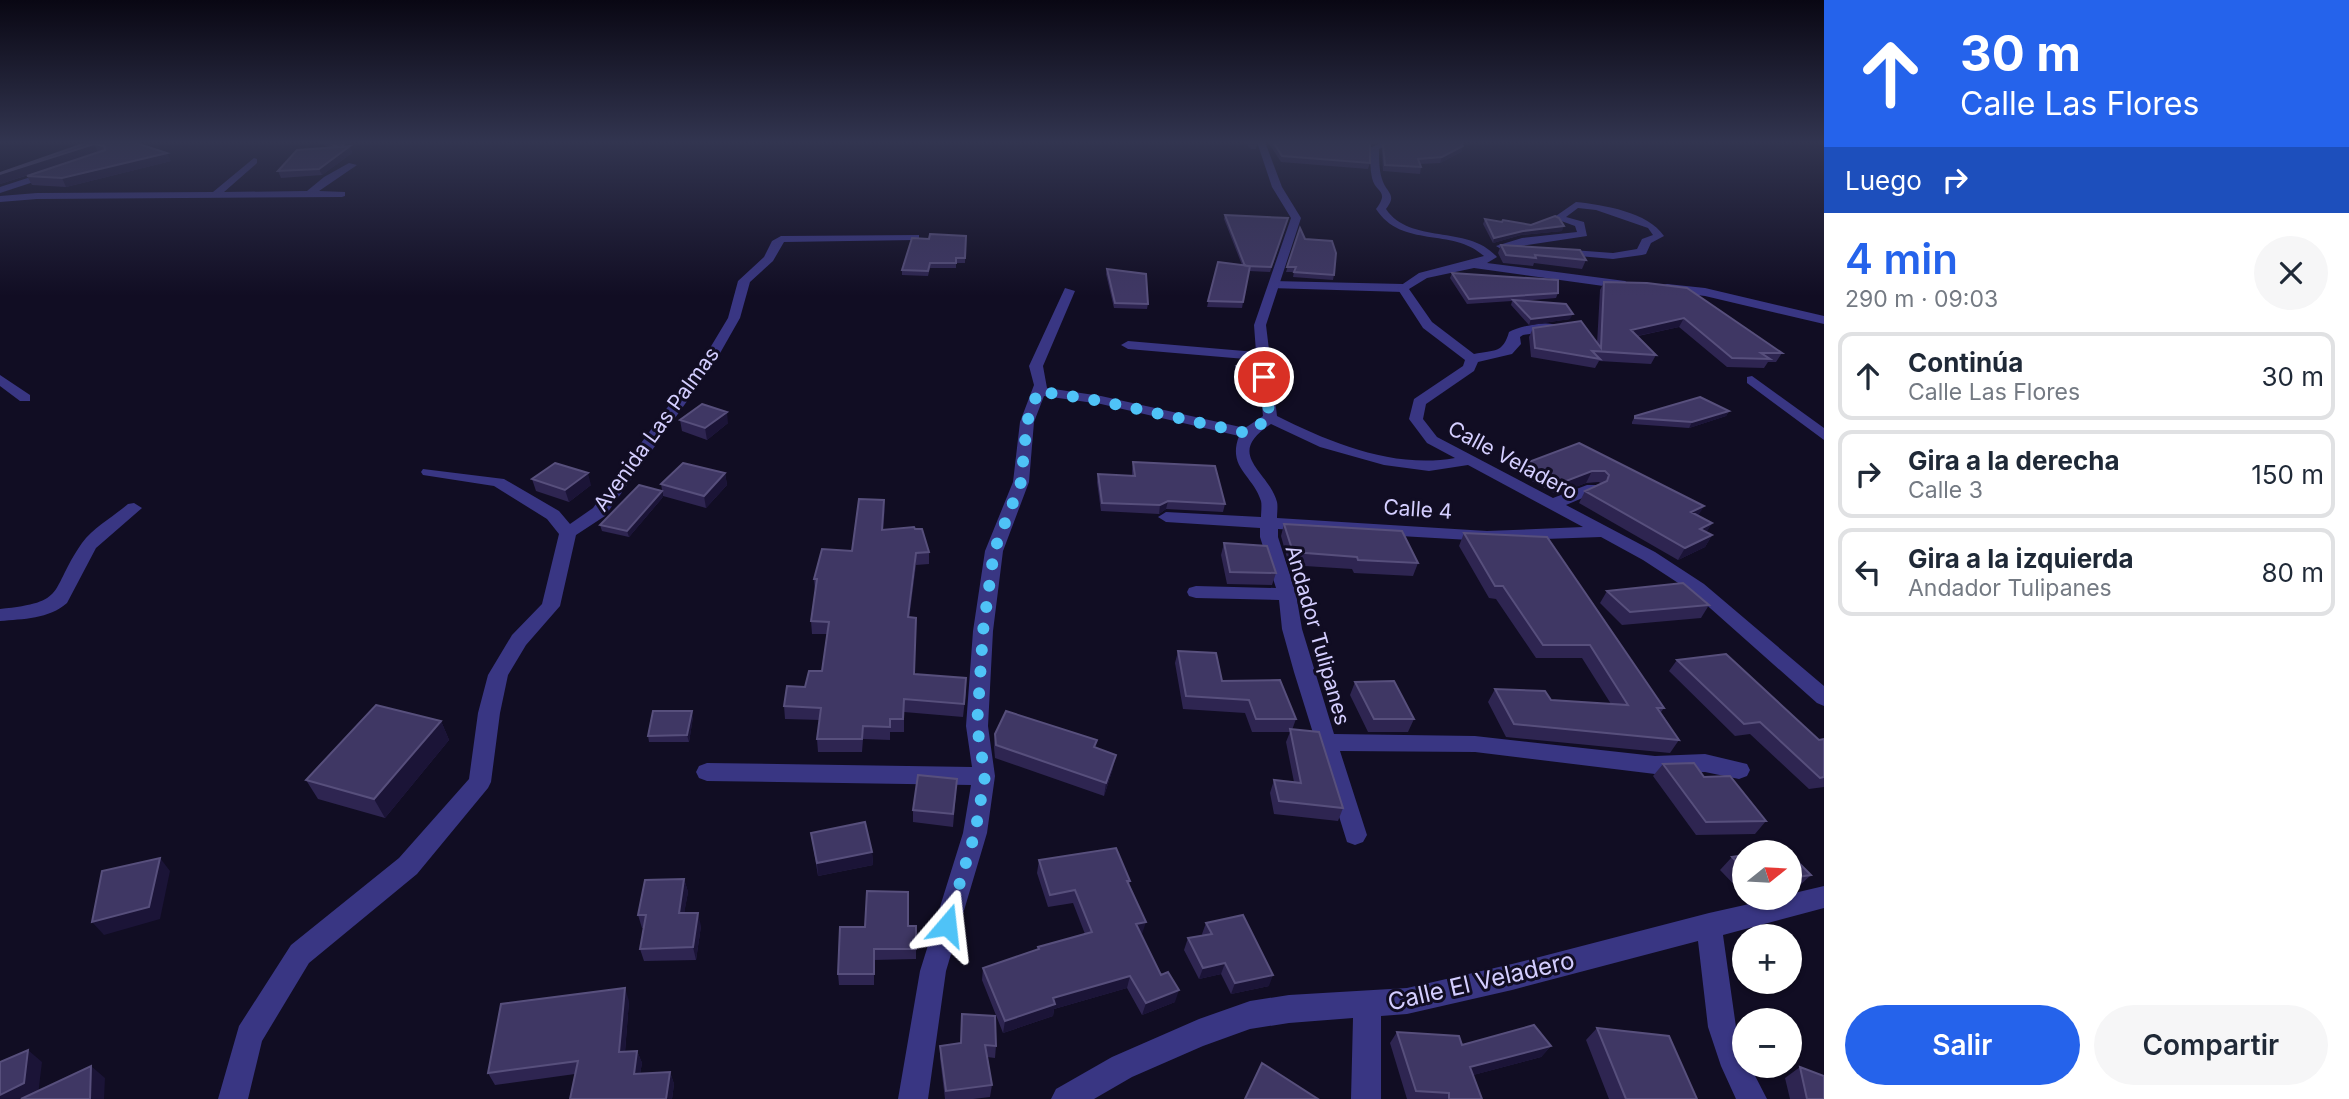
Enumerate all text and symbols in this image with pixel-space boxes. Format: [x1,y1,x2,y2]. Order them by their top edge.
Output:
text: 30 m [1960,24,2081,83]
icon: ahead [1845,28,1936,119]
text: Calle Las Flores [1960,84,2199,123]
icon: right [1936,161,1974,199]
text: Luego [1845,165,1922,196]
text: 4 min [1845,233,1958,284]
button: close [2254,236,2328,310]
text: 290 m · 09:03 [1845,285,1998,313]
street label: Avenida Las Palmas [588,342,724,516]
pin [1234,347,1294,407]
text: Continúa [1908,347,2023,378]
icon: ahead [1849,357,1887,395]
icon: arrive [1245,358,1283,396]
text: 30 m [2261,361,2324,392]
text: Calle Las Flores [1908,378,2080,406]
street label: Calle Veladero [1444,415,1582,505]
text: Gira a la derecha [1908,445,2120,476]
icon: right [1849,455,1887,493]
text: 150 m [2251,459,2324,490]
text: Calle 3 [1908,476,1983,504]
street label: Calle 4 [1383,494,1453,524]
street label: Andador Tulipanes [1280,542,1356,728]
text: Gira a la izquierda [1908,543,2134,574]
icon: left [1849,553,1887,591]
text: 80 m [2261,557,2324,588]
text: Andador Tulipanes [1908,574,2112,602]
north arrow [1732,840,1802,910]
map controls [1732,840,1802,1078]
position arrow [910,888,984,962]
button: + [1732,924,1802,994]
street label: Calle El Veladero [1385,945,1577,1017]
button: Salir [1845,1005,2080,1085]
button: Compartir [2094,1005,2328,1085]
button: − [1732,1008,1802,1078]

